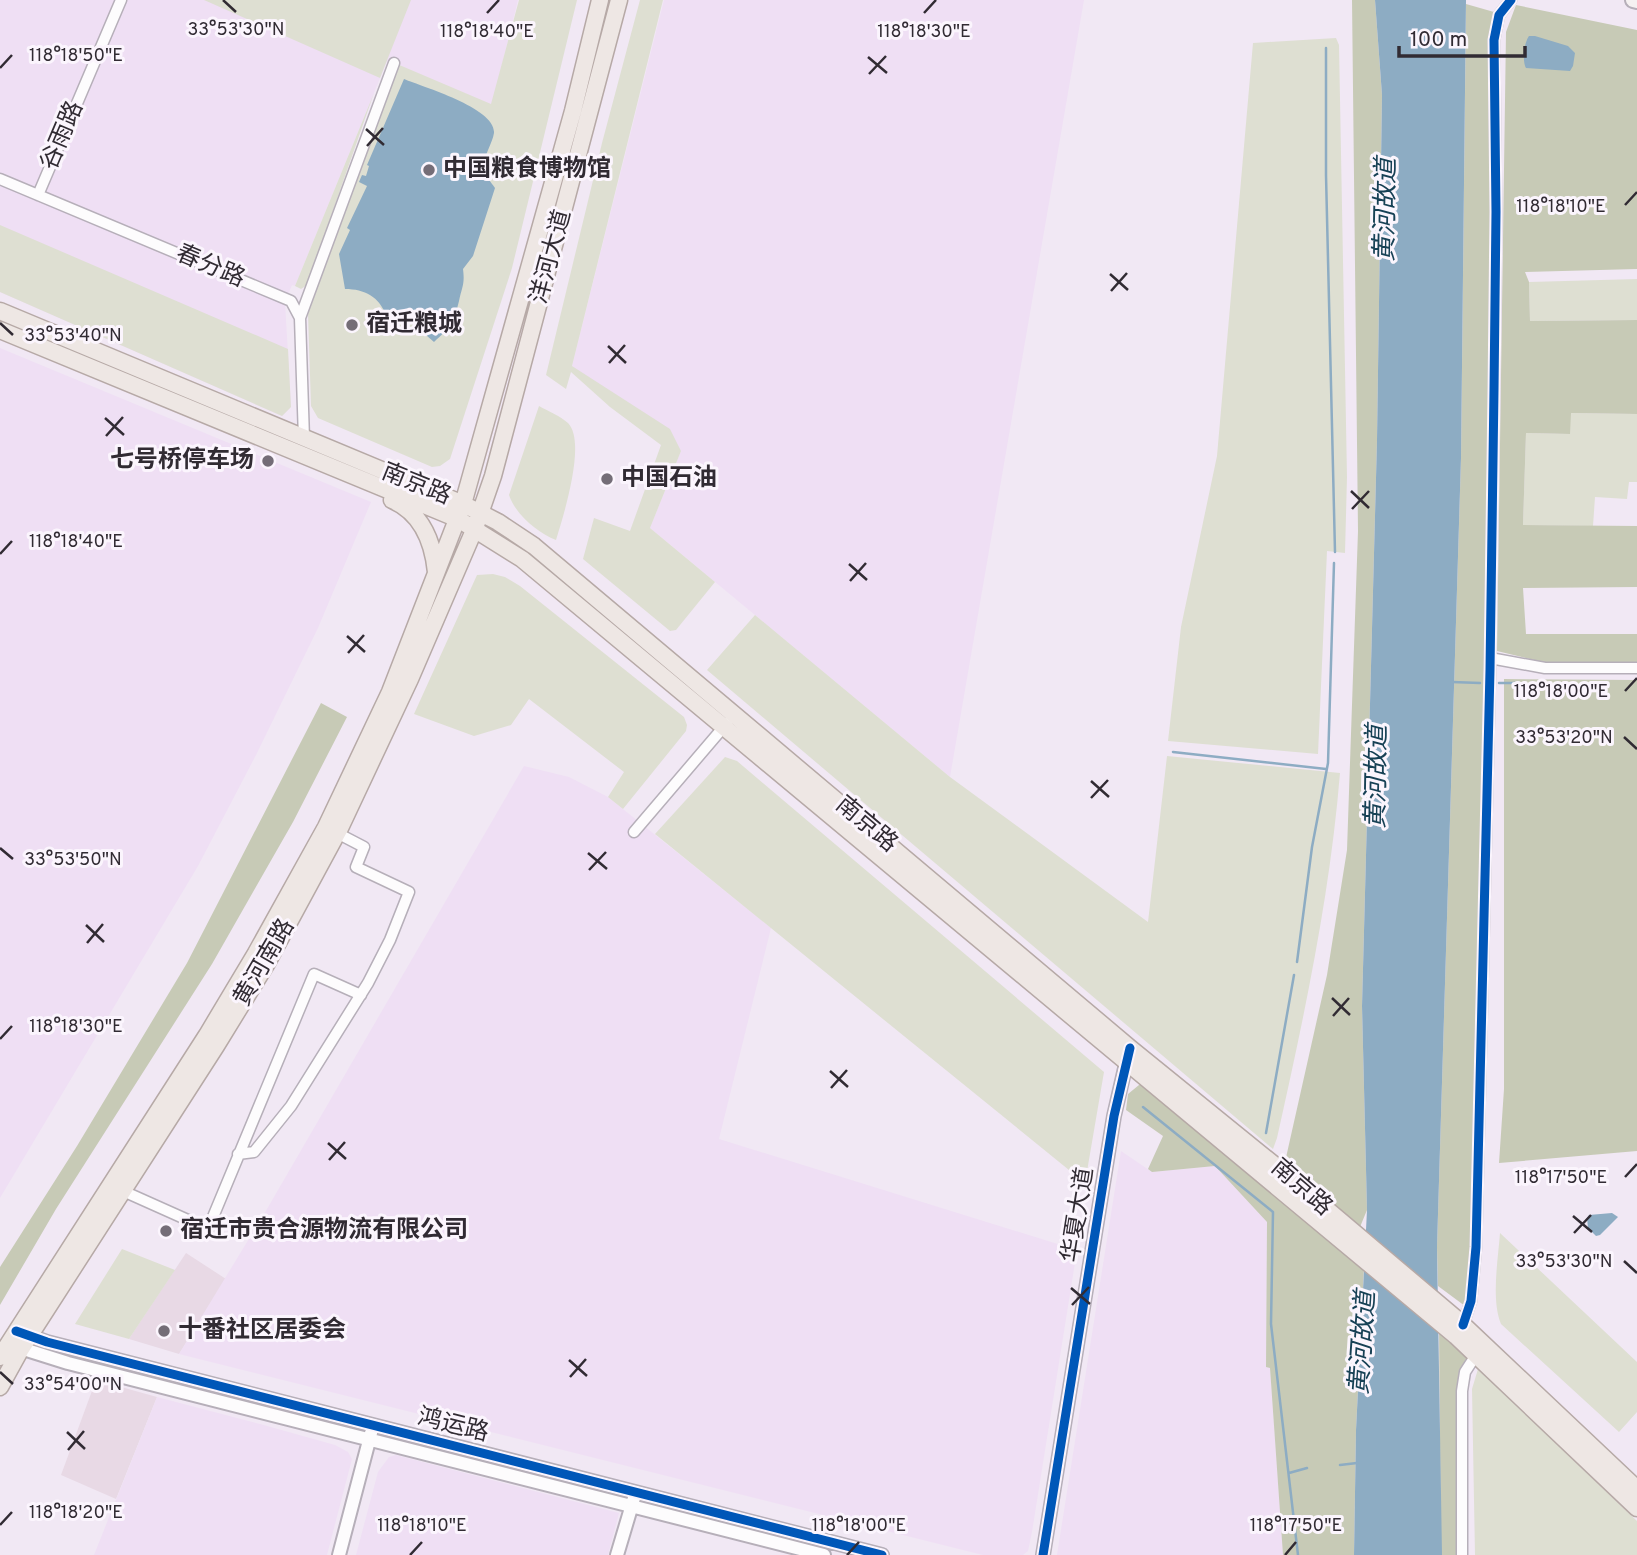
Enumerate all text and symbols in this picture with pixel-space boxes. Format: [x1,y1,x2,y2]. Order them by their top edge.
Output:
scale bar [1399,14,1525,58]
text: 33°53'30"N [187,19,285,42]
text: 118°18'40"E [440,21,534,44]
text: 118°18'30"E [877,21,971,44]
text: 100 m [1410,27,1467,54]
text: 118°18'50"E [29,45,123,68]
street label: 谷雨路 [35,97,91,175]
water label: 黄河故道 [1370,154,1404,262]
place label: 中国粮食博物馆 [443,155,611,185]
marker: 中国粮食博物馆 [421,162,437,178]
text: 118°18'10"E [1516,196,1606,219]
street label: 洋河大道 [525,207,579,307]
street label: 春分路 [171,239,249,295]
place label: 宿迁粮城 [366,310,462,340]
marker: 宿迁粮城 [344,317,360,333]
text: 33°53'40"N [24,325,122,348]
place label: 七号桥停车场 [110,446,254,476]
marker: 七号桥停车场 [260,453,276,469]
street label: 南京路 [377,458,455,512]
place label: 中国石油 [621,464,717,494]
marker: 中国石油 [599,471,615,487]
text: 118°18'40"E [29,531,123,554]
text: 118°18'00"E [1514,681,1608,704]
water label: 黄河故道 [1361,721,1395,829]
text: 33°53'20"N [1515,727,1613,750]
street label: 南京路 [829,790,903,860]
text: 33°53'50"N [24,849,122,872]
street label: 黄河南路 [228,914,302,1012]
text: 118°18'30"E [29,1016,123,1039]
street label: 南京路 [1264,1153,1338,1223]
street label: 华夏大道 [1057,1165,1101,1265]
text: 118°17'50"E [1515,1167,1607,1190]
place label: 宿迁市贵合源物流有限公司 [180,1216,468,1246]
marker: 宿迁市贵合源物流有限公司 [158,1223,174,1239]
text: 33°53'30"N [1515,1251,1613,1274]
water label: 黄河故道 [1344,1286,1384,1396]
place label: 十番社区居委会 [178,1316,346,1346]
marker: 十番社区居委会 [156,1323,172,1339]
text: 33°54'00"N [24,1374,122,1397]
street label: 鸿运路 [414,1403,492,1449]
text: 118°18'20"E [29,1502,123,1525]
text: 118°18'10"E [377,1515,467,1538]
text: 118°18'00"E [812,1515,906,1538]
text: 118°17'50"E [1250,1515,1342,1538]

